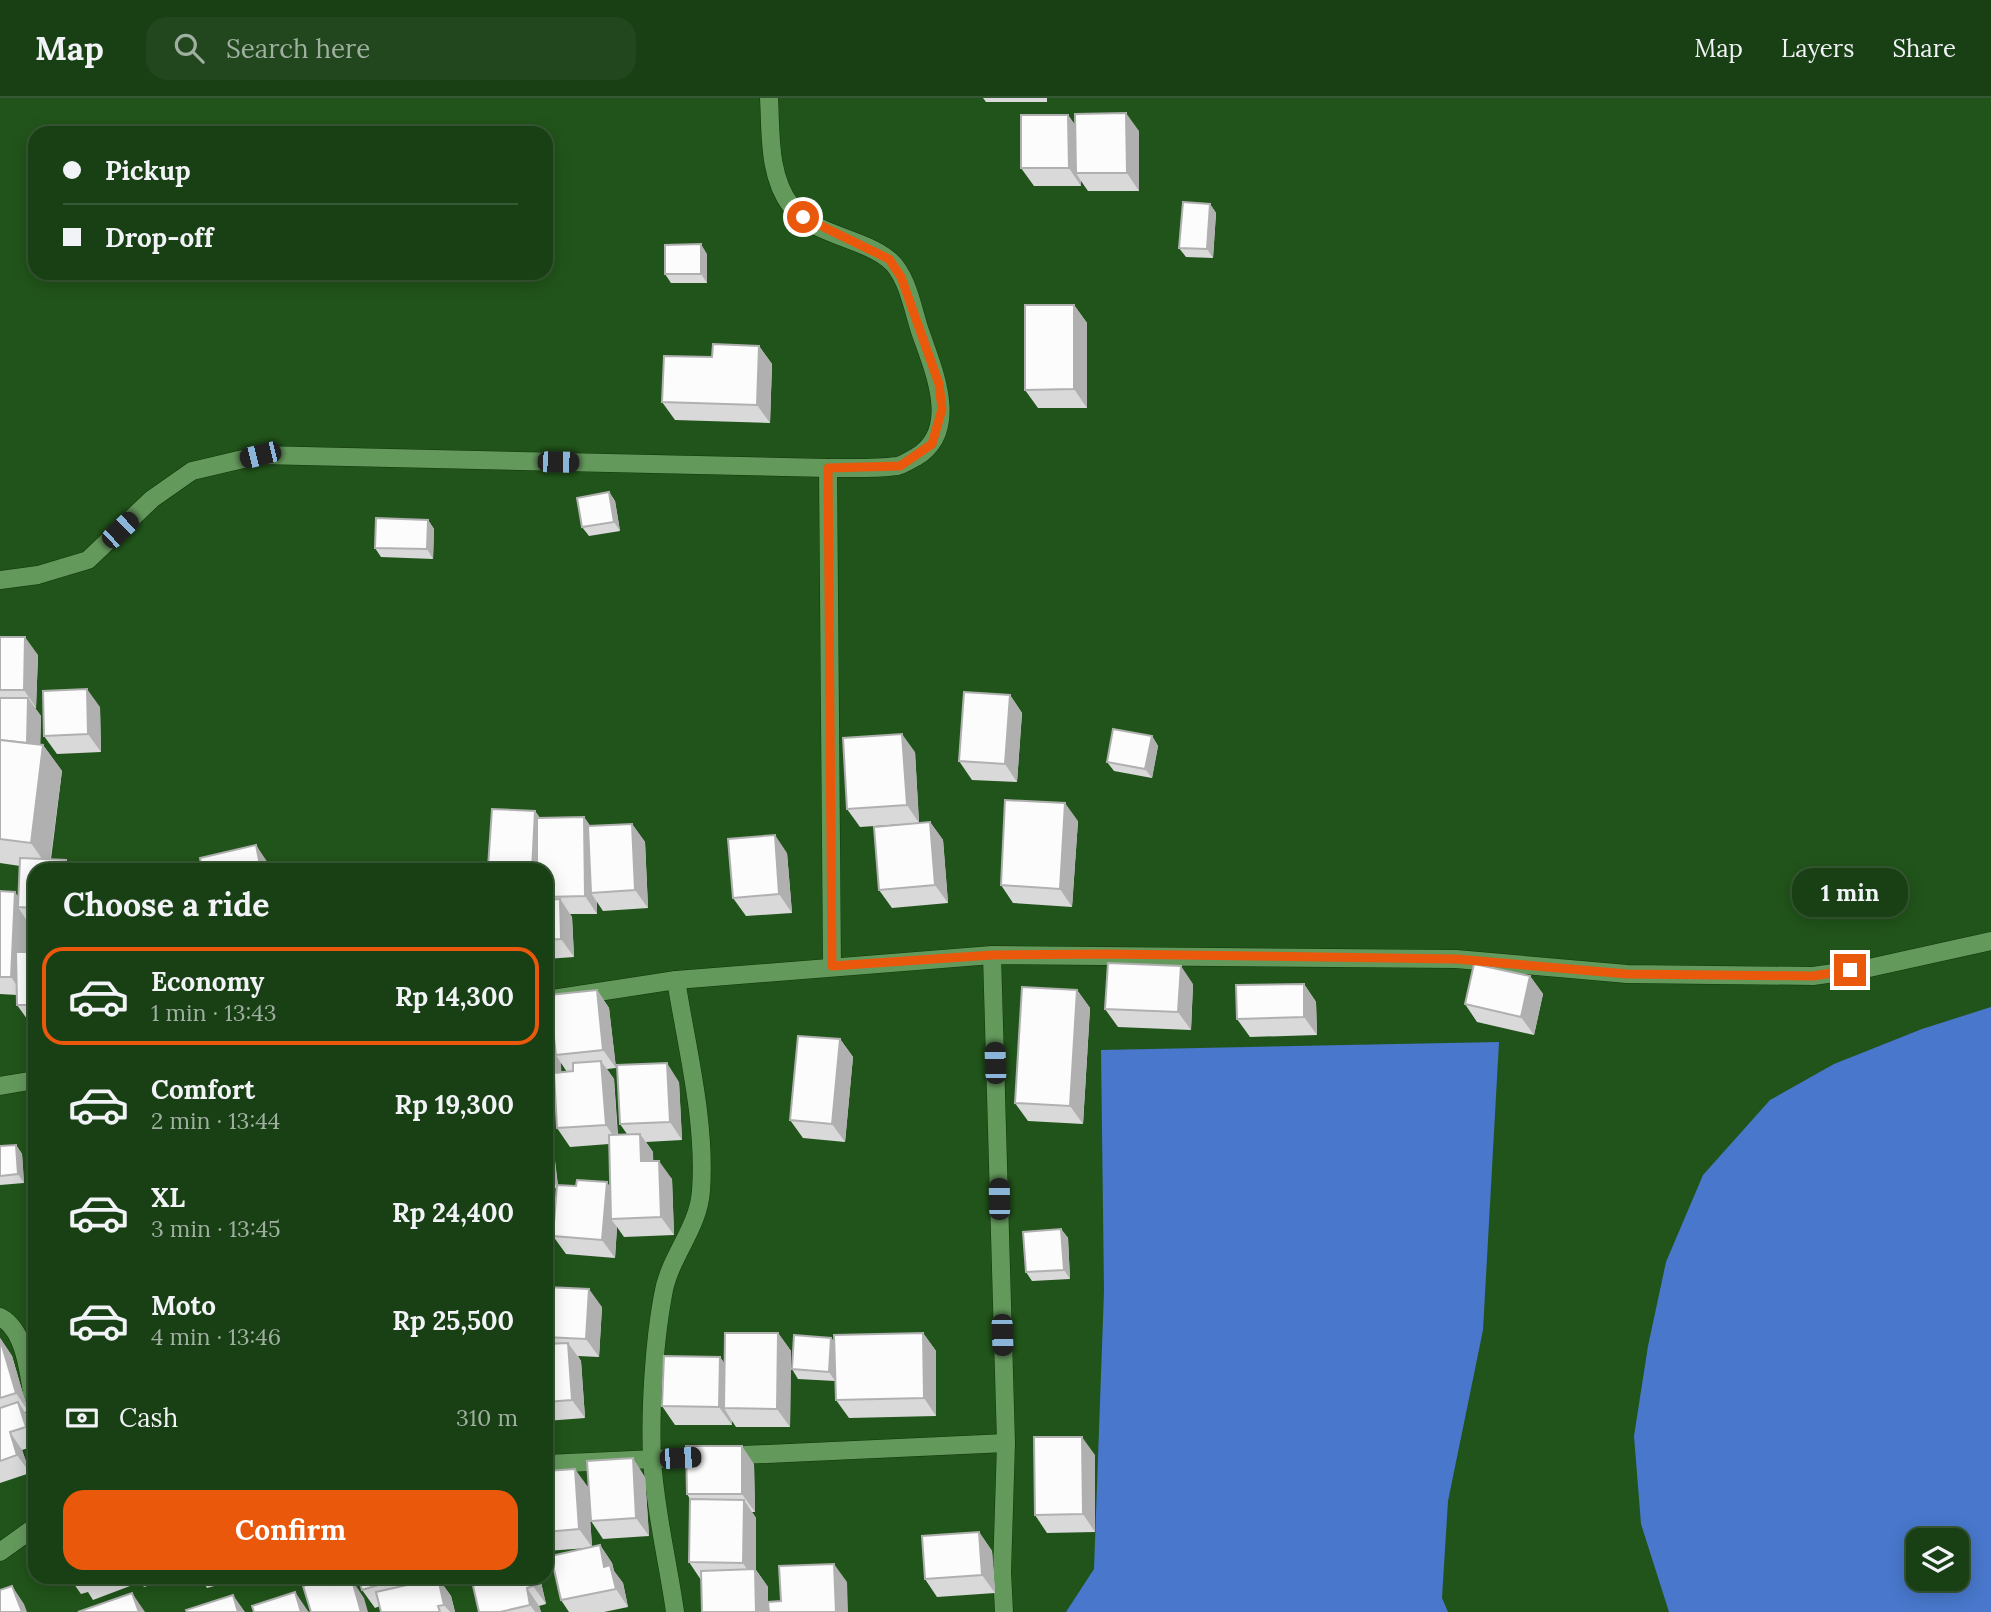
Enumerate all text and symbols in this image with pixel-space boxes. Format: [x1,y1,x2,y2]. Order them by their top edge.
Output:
search box [146,17,636,80]
text: Map [35,27,104,69]
icon: search [170,29,208,67]
text: Search here [226,32,370,65]
text: Map [1694,33,1743,64]
text: Layers [1781,33,1854,64]
text: Share [1892,33,1956,64]
text: Pickup [105,154,191,187]
route start [787,201,819,233]
text: Drop-off [105,221,213,254]
car [238,440,283,470]
car [537,451,580,473]
car [98,508,143,552]
callout: 1 min [1792,868,1908,918]
text: 1 min [1821,878,1879,907]
text: Choose a ride [63,884,270,925]
route end [1834,954,1866,986]
icon: car [67,965,130,1028]
text: Economy [151,965,264,998]
text: Rp 14,300 [395,980,514,1013]
text: 1 min · 13:43 [151,998,276,1027]
car [984,1042,1007,1084]
icon: car [67,1073,130,1136]
text: Comfort [151,1073,255,1106]
text: Rp 19,300 [395,1088,514,1121]
text: 2 min · 13:44 [151,1106,280,1135]
car [989,1178,1010,1220]
icon: car [67,1181,130,1244]
text: XL [151,1181,185,1214]
text: Rp 24,400 [392,1196,514,1229]
text: 3 min · 13:45 [151,1214,281,1243]
icon: car [67,1289,130,1352]
text: Moto [151,1289,216,1322]
text: Rp 25,500 [392,1304,514,1337]
car [991,1314,1014,1356]
text: 4 min · 13:46 [151,1322,281,1351]
icon: cash [63,1399,101,1437]
text: Cash [119,1401,178,1434]
text: 310 m [456,1403,518,1432]
car [659,1446,702,1470]
button: Confirm [63,1490,518,1570]
map controls [1906,1528,1969,1591]
button: layers [1906,1528,1969,1591]

